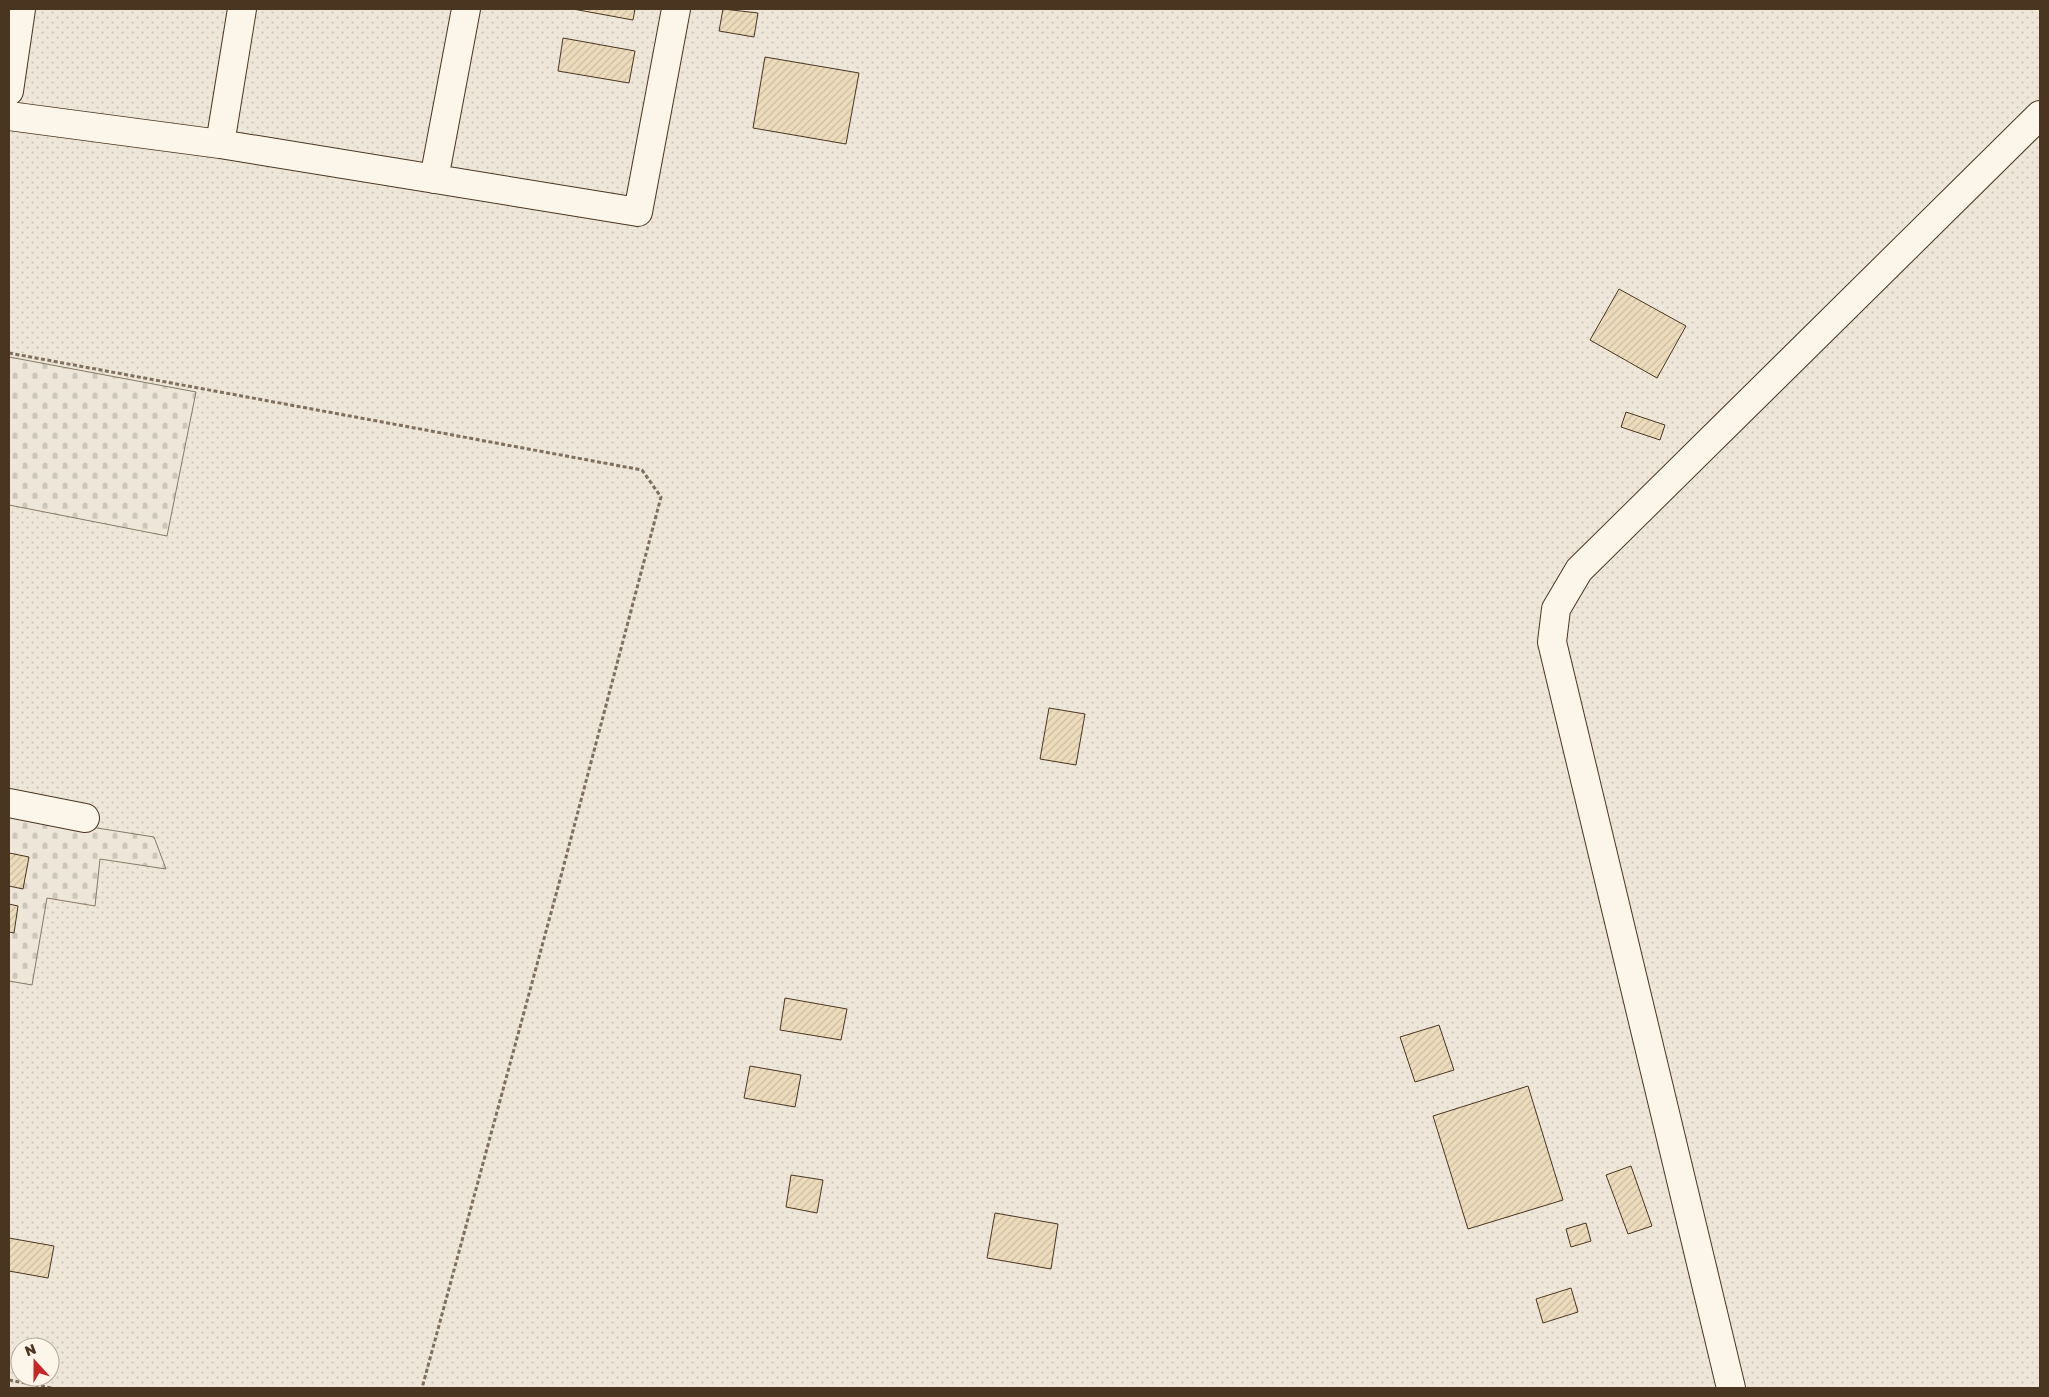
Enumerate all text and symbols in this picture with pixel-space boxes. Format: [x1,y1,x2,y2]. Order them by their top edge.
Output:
north arrow [10,1337,60,1387]
text: N [22,1340,38,1359]

